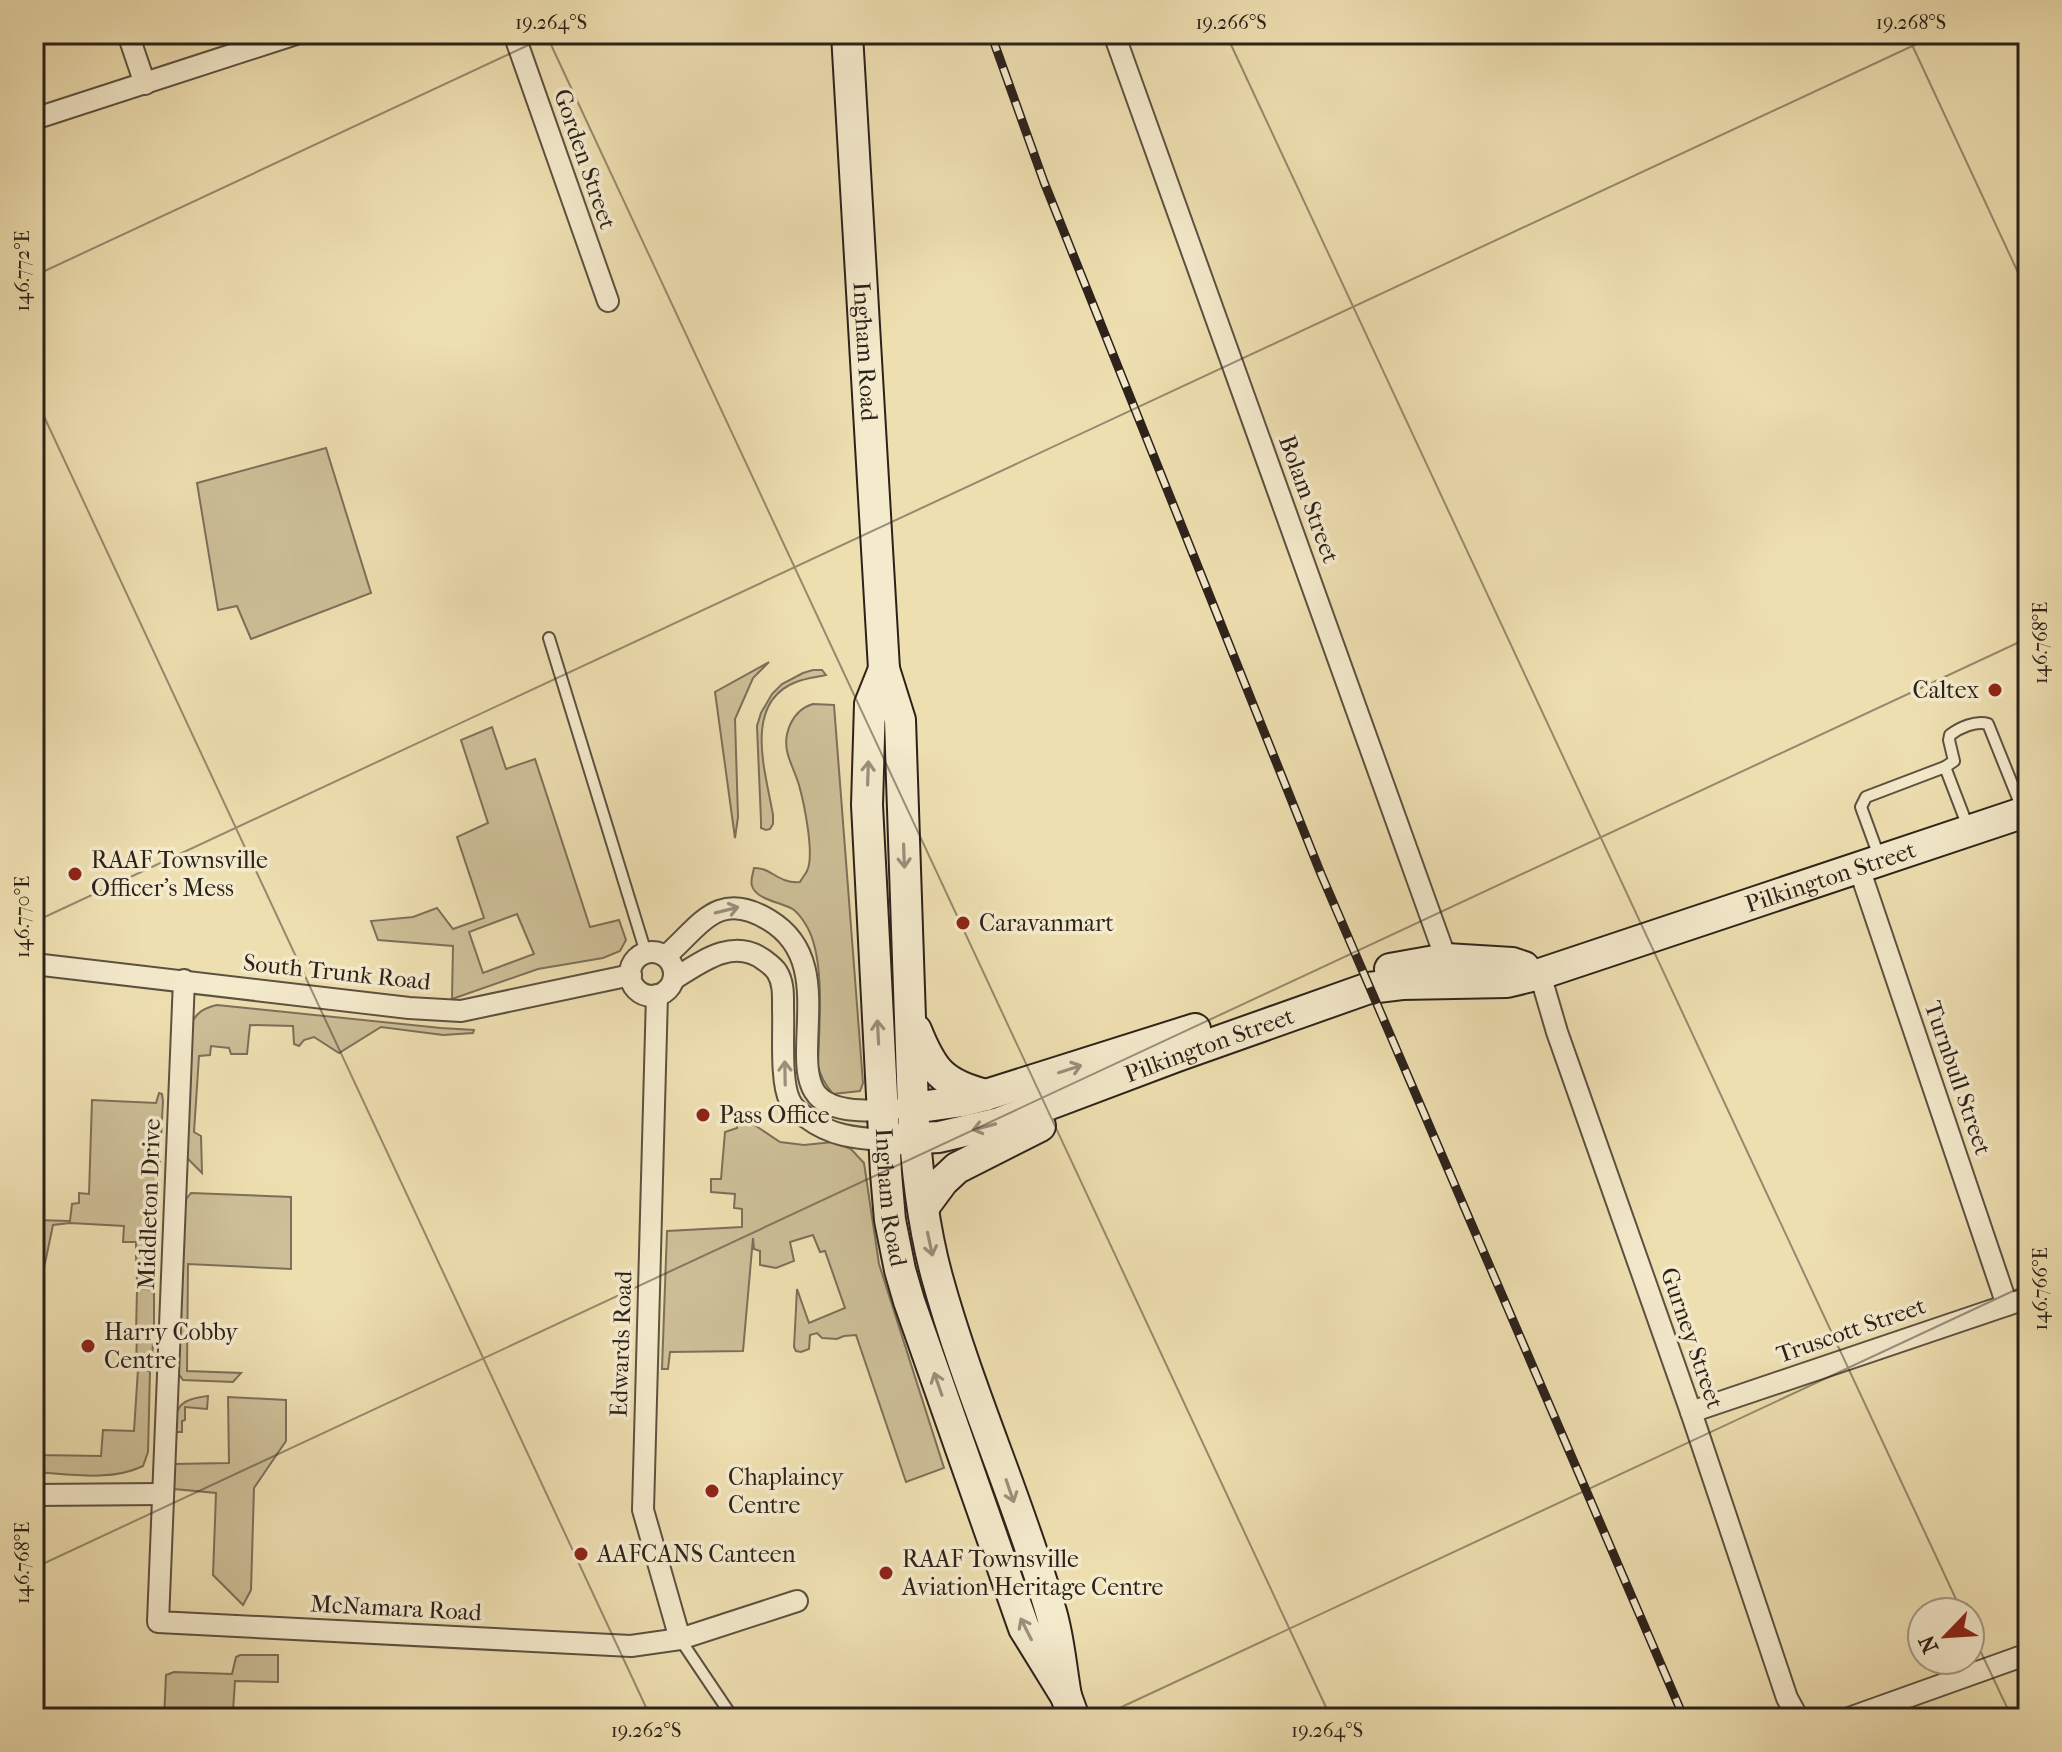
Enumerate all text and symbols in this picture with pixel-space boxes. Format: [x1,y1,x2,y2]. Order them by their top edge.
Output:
text: 19.264°S [515,11,587,34]
text: 19.266°S [1195,11,1267,34]
text: 19.268°S [1876,11,1946,34]
street label: Gorden Street [548,85,622,233]
text: 146.772°E [11,230,34,312]
street label: Ingham Road [847,281,884,423]
street label: Bolam Street [1273,431,1345,567]
text: 146.768°E [2029,602,2052,684]
place label: Caltex [1912,676,1979,704]
marker: Caltex [1986,681,2004,699]
one-way arrow [861,760,876,787]
street label: Pilkington Street [1742,835,1920,918]
one-way arrow [897,842,912,869]
place label: RAAF Townsville Officer's Mess [91,846,268,902]
marker: RAAF Townsville Officer's Mess [66,865,84,883]
text: 146.770°E [11,876,34,958]
one-way arrow [713,902,739,917]
place label: Caravanmart [979,909,1114,937]
marker: Caravanmart [954,914,972,932]
street label: South Trunk Road [242,948,433,996]
street label: Turnbull Street [1919,997,1998,1159]
street label: Pilkington Street [1121,1002,1298,1088]
one-way arrow [871,1019,886,1046]
one-way arrow [777,1060,792,1087]
one-way arrow [1057,1060,1082,1075]
place label: Pass Office [719,1101,830,1129]
marker: Pass Office [694,1106,712,1124]
street label: Middleton Drive [132,1118,166,1290]
one-way arrow [971,1121,997,1136]
street label: Ingham Road [870,1127,913,1270]
one-way arrow [923,1231,938,1256]
text: 146.766°E [2029,1247,2052,1331]
street label: Gurney Street [1655,1264,1729,1413]
street label: Edwards Road [604,1269,638,1418]
street label: Truscott Street [1773,1291,1929,1369]
place label: Harry Cobby Centre [104,1318,239,1374]
marker: Harry Cobby Centre [79,1337,97,1355]
one-way arrow [930,1373,944,1397]
place label: Chaplaincy Centre [728,1463,845,1519]
one-way arrow [1003,1478,1018,1503]
marker: Chaplaincy Centre [703,1482,721,1500]
text: 146.768°E [11,1522,34,1604]
place label: AAFCANS Canteen [596,1540,796,1568]
marker: AAFCANS Canteen [572,1545,590,1563]
place label: RAAF Townsville Aviation Heritage Centre [901,1545,1163,1601]
marker: RAAF Townsville Aviation Heritage Centre [877,1564,895,1582]
street label: McNamara Road [309,1590,483,1627]
north arrow [1906,1596,1986,1676]
one-way arrow [1018,1618,1033,1641]
text: N [1913,1631,1944,1657]
text: 19.262°S [611,1719,681,1742]
text: 19.264°S [1291,1719,1363,1742]

